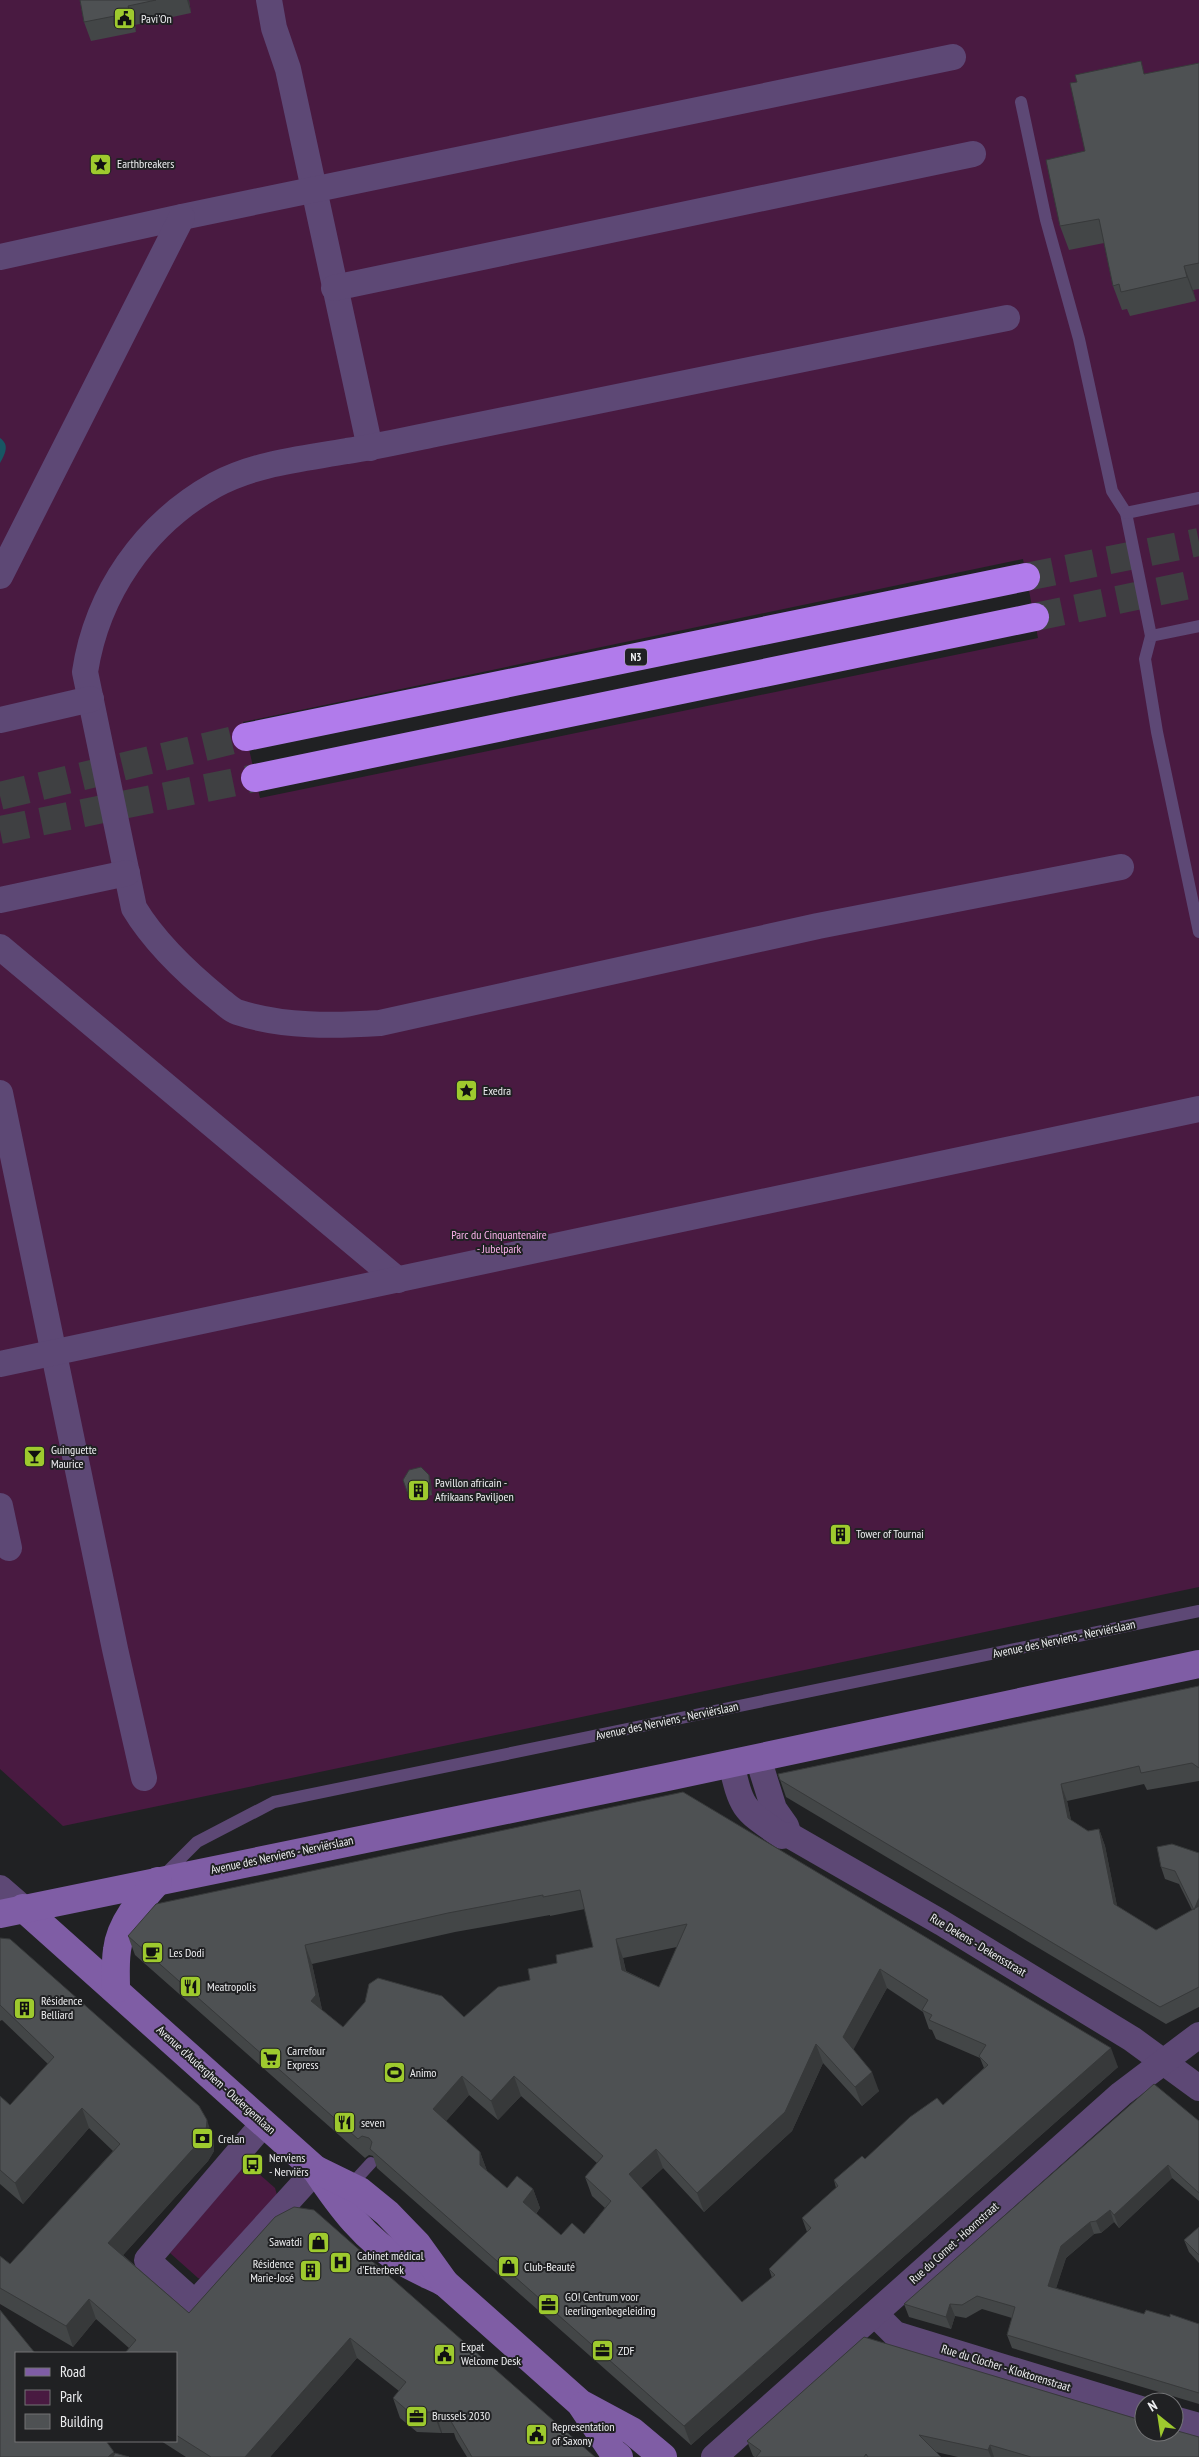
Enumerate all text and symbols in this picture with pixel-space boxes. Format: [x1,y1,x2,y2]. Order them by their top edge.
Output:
public building icon: Pavi'On [113,7,137,31]
place label: Pavi'On [141,11,172,26]
place icon: Earthbreakers [89,152,113,176]
place label: Earthbreakers [117,156,174,171]
road number: N3 [625,649,647,666]
place icon: Exedra [455,1079,479,1103]
place label: Exedra [483,1083,511,1098]
park label: Parc du Cinquantenaire - Jubelpark [451,1227,547,1256]
place label: Guinguette Maurice [51,1442,97,1471]
bar icon: Guinguette Maurice [23,1445,47,1469]
place label: Pavillon africain - Afrikaans Paviljoen [435,1475,514,1504]
building icon: Pavillon africain - Afrikaans Paviljoen [407,1478,431,1502]
building icon: Tower of Tournai [828,1522,852,1546]
place label: Tower of Tournai [856,1526,924,1541]
street label: Avenue des Nerviens - Nerviërslaan [991,1616,1137,1661]
street label: Avenue des Nerviens - Nerviërslaan [594,1698,740,1743]
street label: Avenue des Nerviens - Nerviërslaan [209,1832,355,1877]
street label: Rue Dekens - Dekensstraat [927,1910,1030,1980]
cafe icon: Les Dodi [141,1941,165,1965]
place label: Les Dodi [169,1945,204,1960]
restaurant icon: Meatropolis [179,1975,203,1999]
place label: Meatropolis [207,1979,256,1994]
place label: Résidence Belliard [41,1993,82,2022]
building icon: Résidence Belliard [13,1996,37,2020]
street label: Avenue d'Auderghem - Oudergemlaan [154,2022,279,2137]
place label: Carrefour Express [287,2043,326,2072]
supermarket icon: Carrefour Express [259,2046,283,2070]
sports icon: Animo [382,2061,406,2085]
place label: Animo [410,2065,437,2080]
restaurant icon: seven [333,2111,357,2135]
place label: seven [361,2115,385,2130]
bank icon: Crelan [190,2127,214,2151]
place label: Crelan [218,2131,244,2146]
place label: Nerviens - Nerviërs [269,2150,309,2179]
bus stop icon: Nerviens - Nerviërs [241,2153,265,2177]
street label: Rue du Cornet - Hoornstraat [906,2198,1002,2287]
shop icon: Sawatdi [306,2230,330,2254]
place label: Sawatdi [269,2234,302,2249]
place label: Cabinet médical d'Etterbeek [357,2248,424,2277]
hospital icon: Cabinet médical d'Etterbeek [329,2251,353,2275]
shop icon: Club-Beauté [496,2255,520,2279]
place label: Résidence Marie-José [250,2256,294,2285]
building icon: Résidence Marie-José [298,2259,322,2283]
place label: Club-Beauté [524,2259,575,2274]
place label: GO! Centrum voor leerlingenbegeleiding [565,2289,656,2318]
office icon: GO! Centrum voor leerlingenbegeleiding [537,2292,561,2316]
place label: Expat Welcome Desk [461,2339,521,2368]
office icon: ZDF [590,2339,614,2363]
street label: Rue du Clocher - Kloktorenstraat [940,2341,1073,2395]
public building icon: Expat Welcome Desk [433,2342,457,2366]
place label: ZDF [618,2343,635,2358]
legend [15,2352,178,2442]
text: Road [60,2362,86,2381]
text: Park [60,2387,82,2406]
north arrow [1134,2392,1184,2442]
text: N [1145,2396,1160,2415]
office icon: Brussels 2030 [404,2404,428,2428]
place label: Brussels 2030 [432,2408,490,2423]
text: Building [60,2412,103,2431]
place label: Representation of Saxony [552,2419,614,2448]
public building icon: Representation of Saxony [524,2422,548,2446]

